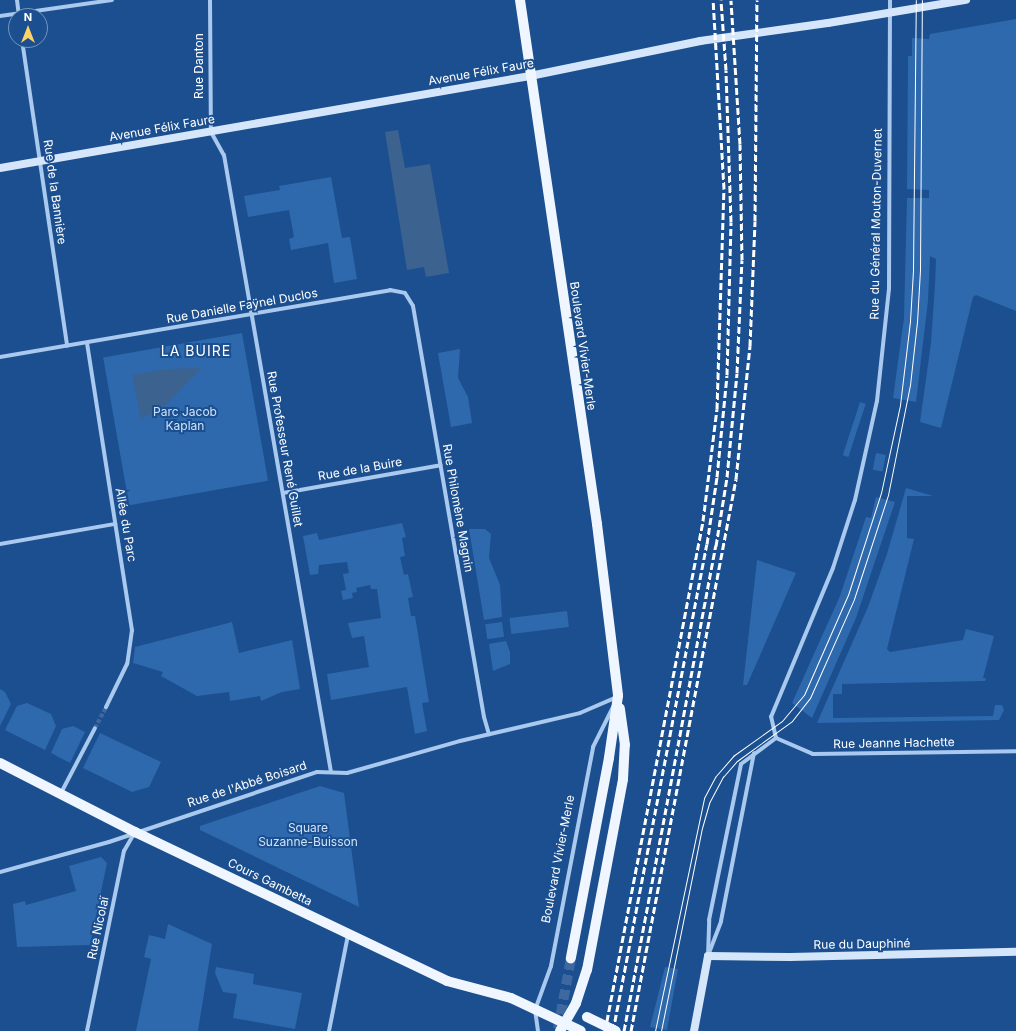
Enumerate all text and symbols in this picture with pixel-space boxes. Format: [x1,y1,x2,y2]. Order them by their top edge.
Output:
north arrow [8,8,48,48]
text: N [24,10,32,24]
street label: Rue Danton [192,33,206,99]
street label: Avenue Félix Faure [427,56,535,88]
street label: Avenue Félix Faure [108,112,216,144]
street label: Rue du Général Mouton-Duvernet [867,128,885,320]
street label: Rue de la Bannière [40,139,70,245]
street label: Boulevard Vivier-Merle [567,281,599,411]
street label: Rue Danielle Faÿnel Duclos [165,286,319,326]
district label: LA BUIRE [161,343,231,359]
street label: Rue Professeur René Guillet [264,370,306,528]
park label: Parc Jacob Kaplan [153,405,217,433]
street label: Rue Philomène Magnin [440,443,476,573]
street label: Rue de la Buire [317,455,403,483]
street label: Allée du Parc [112,487,140,563]
street label: Rue Jeanne Hachette [833,735,955,751]
street label: Rue de l'Abbé Boisard [186,758,308,810]
street label: Boulevard Vivier-Merle [539,794,577,924]
park label: Square Suzanne-Buisson [258,821,358,849]
street label: Cours Gambetta [225,855,315,909]
street label: Rue Nicolaï [84,895,112,961]
street label: Rue du Dauphiné [813,936,911,952]

